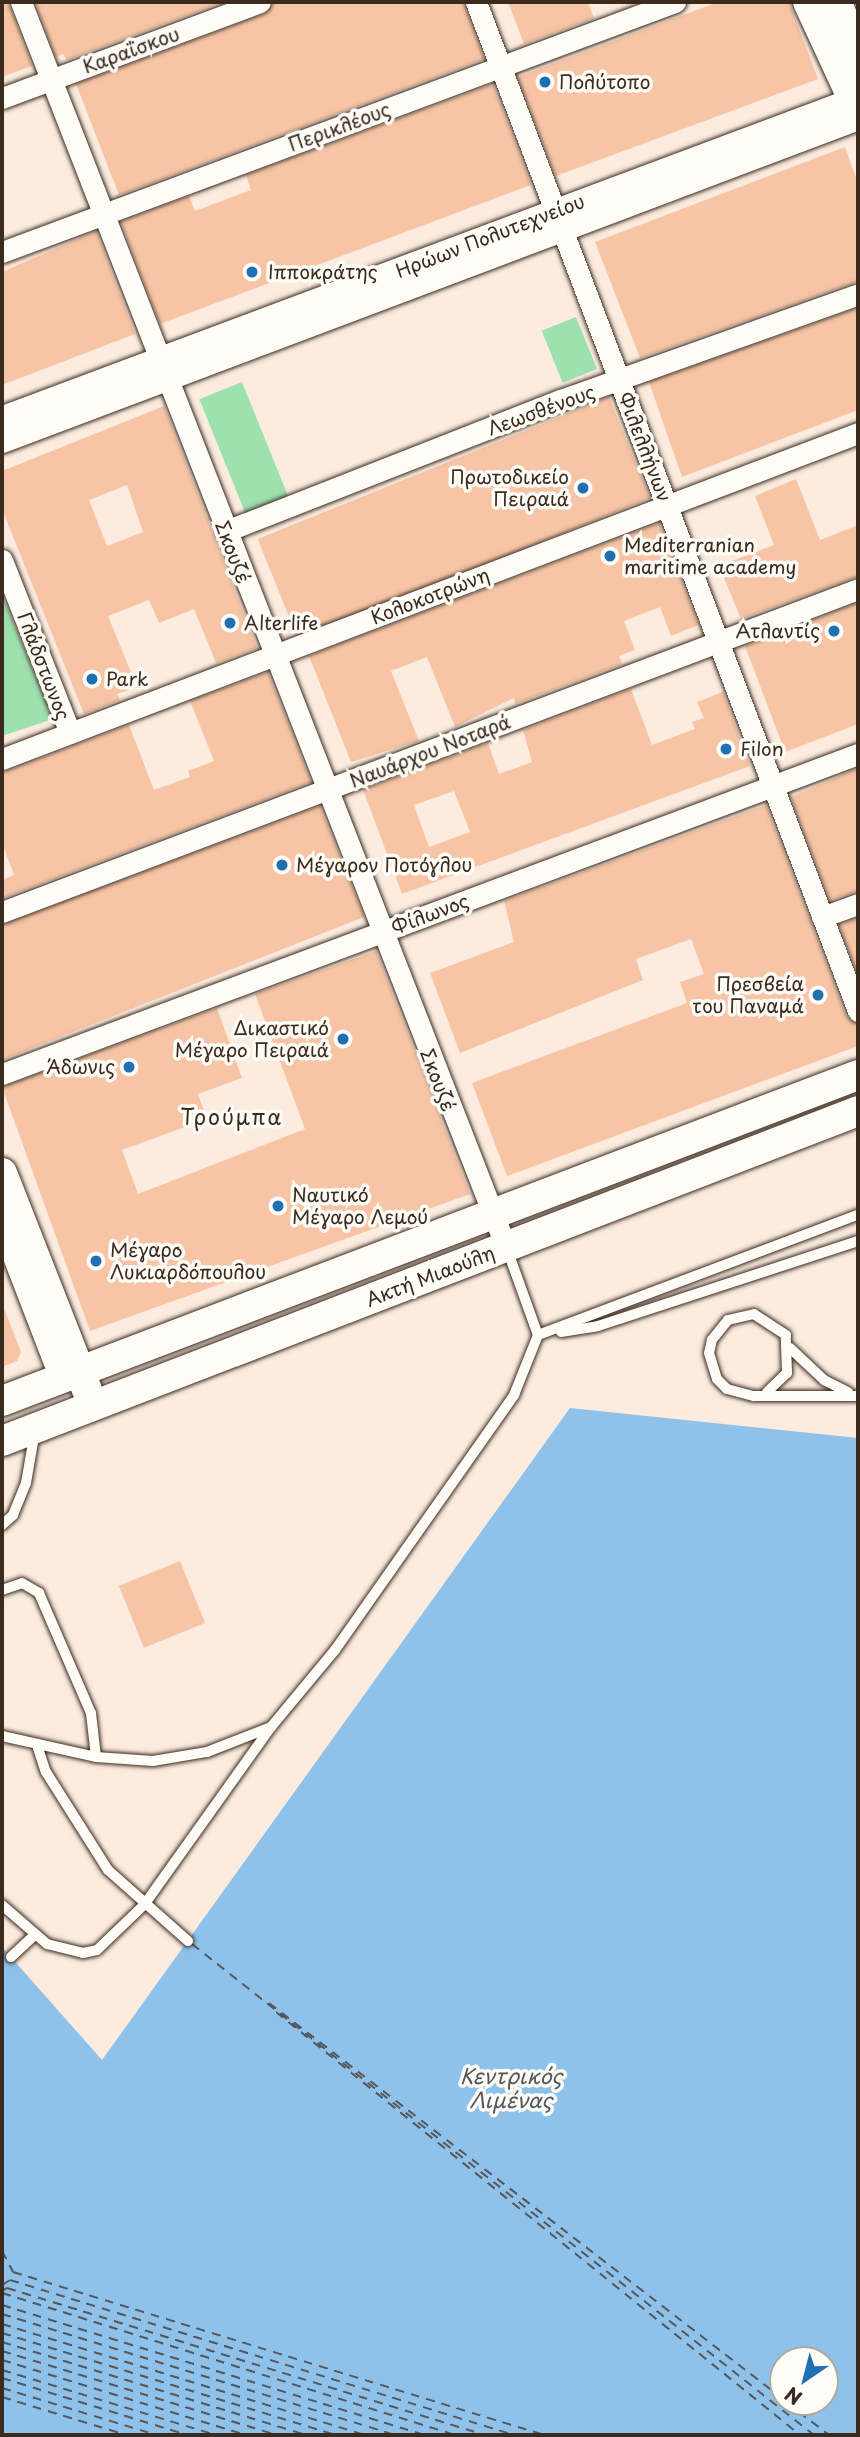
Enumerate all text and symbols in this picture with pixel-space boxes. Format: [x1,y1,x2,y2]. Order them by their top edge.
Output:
street label: Καραΐσκου [80,22,182,78]
place label: Πολύτοπο [559,71,650,93]
marker: Πολύτοπο [537,74,553,90]
street label: Περικλέους [285,98,393,156]
street label: Ηρώων Πολυτεχνείου [392,189,588,283]
place label: Ιπποκράτης [268,261,378,283]
marker: Ιπποκράτης [242,262,262,282]
street label: Λεωσθένους [484,380,598,440]
street label: Φιλελλήνων [614,389,676,505]
place label: Πρωτοδικείο Πειραιά [450,466,569,510]
marker: Πρωτοδικείο Πειραιά [575,480,591,496]
street label: Σκουζέ [211,518,255,586]
place label: Mediterranian maritime academy [624,534,796,578]
marker: Mediterranian maritime academy [602,548,618,564]
street label: Κολοκοτρώνη [368,563,492,629]
street label: Γλάδστωνος [13,609,75,723]
place label: Alterlife [244,612,318,634]
marker: Alterlife [222,615,238,631]
place label: Ατλαντίς [735,620,820,642]
marker: Ατλαντίς [826,623,842,639]
place label: Park [106,668,148,690]
marker: Park [84,671,100,687]
street label: Ναυάρχου Νοταρά [347,710,513,792]
place label: Filon [740,738,784,760]
marker: Filon [718,741,734,757]
place label: Μέγαρον Ποτόγλου [296,854,473,876]
marker: Μέγαρον Ποτόγλου [274,857,290,873]
street label: Φίλωνος [388,889,472,939]
place label: Πρεσβεία του Παναμά [692,973,804,1017]
marker: Πρεσβεία του Παναμά [810,987,826,1003]
place label: Δικαστικό Μέγαρο Πειραιά [174,1017,329,1061]
marker: Δικαστικό Μέγαρο Πειραιά [335,1031,351,1047]
street label: Σκουζέ [416,1046,460,1114]
place label: Άδωνις [46,1056,115,1078]
marker: Άδωνις [121,1059,137,1075]
district label: Τρούμπα [181,1103,283,1129]
place label: Ναυτικό Μέγαρο Λεμού [292,1184,428,1228]
marker: Ναυτικό Μέγαρο Λεμού [270,1198,286,1214]
place label: Μέγαρο Λυκιαρδόπουλου [110,1239,266,1283]
street label: Ακτή Μιαούλη [362,1241,498,1311]
marker: Μέγαρο Λυκιαρδόπουλου [88,1253,104,1269]
water label: Κεντρικός Λιμένας [460,2062,562,2112]
north arrow [769,2346,839,2416]
text: N [779,2381,807,2412]

